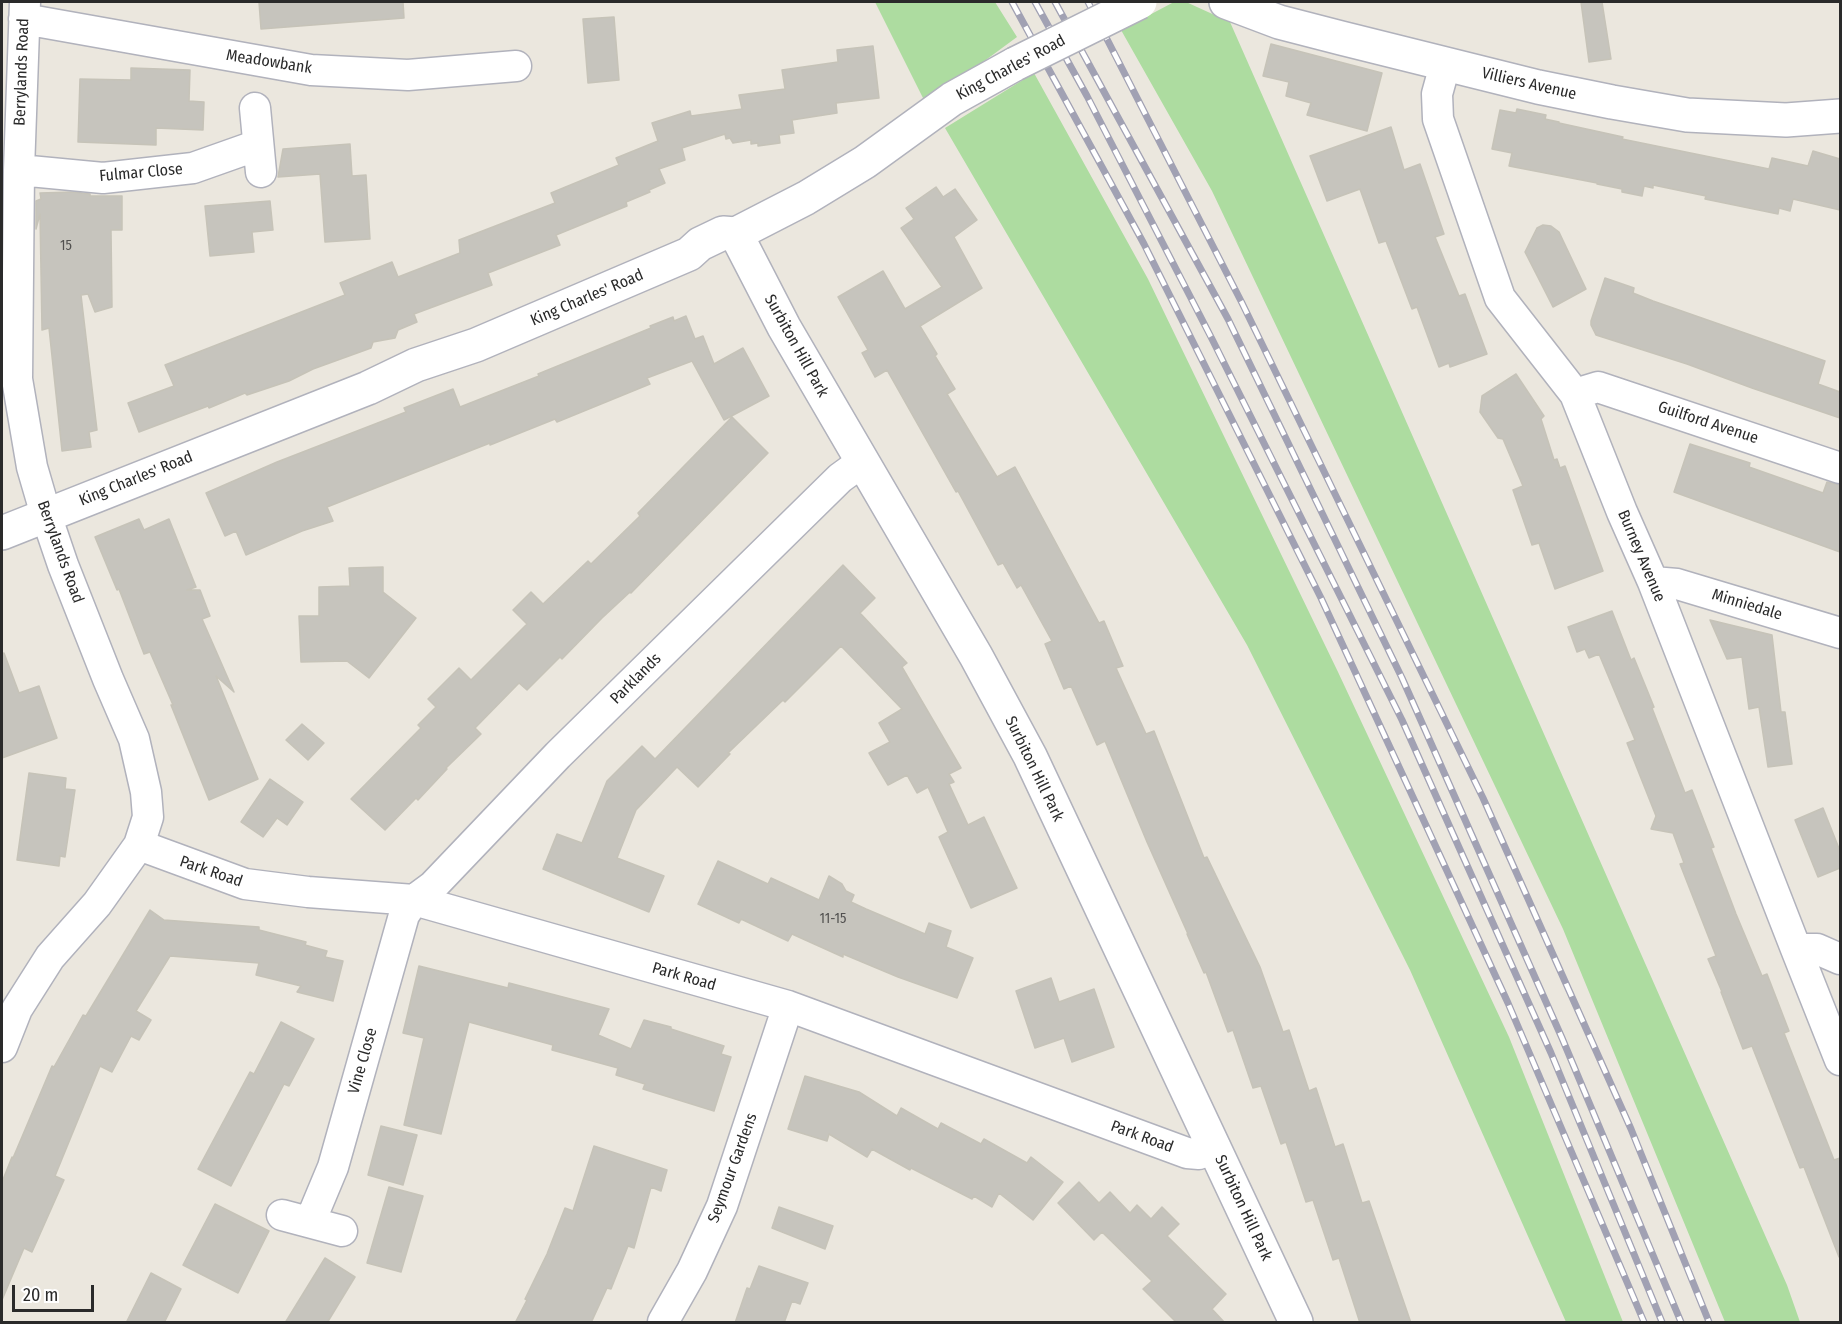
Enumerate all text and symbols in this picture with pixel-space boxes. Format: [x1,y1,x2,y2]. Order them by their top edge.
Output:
street label: Berrylands Road [11,18,33,126]
street label: King Charles' Road [953,31,1069,105]
street label: Meadowbank [225,46,313,78]
street label: Villiers Avenue [1480,64,1578,104]
street label: Fulmar Close [98,160,184,186]
house number: 15 [60,238,72,254]
street label: King Charles' Road [528,266,646,330]
street label: Surbiton Hill Park [760,291,832,401]
street label: Guilford Avenue [1655,398,1761,448]
street label: King Charles' Road [76,447,196,511]
street label: Berrylands Road [33,498,87,606]
street label: Burney Avenue [1613,507,1669,605]
street label: Minniedale [1710,585,1784,625]
street label: Parklands [606,649,666,709]
street label: Surbiton Hill Park [1000,713,1068,825]
street label: Park Road [177,852,245,892]
house number: 11-15 [820,911,846,927]
street label: Park Road [650,959,718,995]
street label: Vine Close [344,1026,382,1096]
street label: Seymour Gardens [704,1111,762,1225]
street label: Park Road [1108,1117,1176,1157]
street label: Surbiton Hill Park [1210,1152,1276,1264]
scale bar [15,1273,98,1311]
text: 20 m [23,1284,58,1306]

